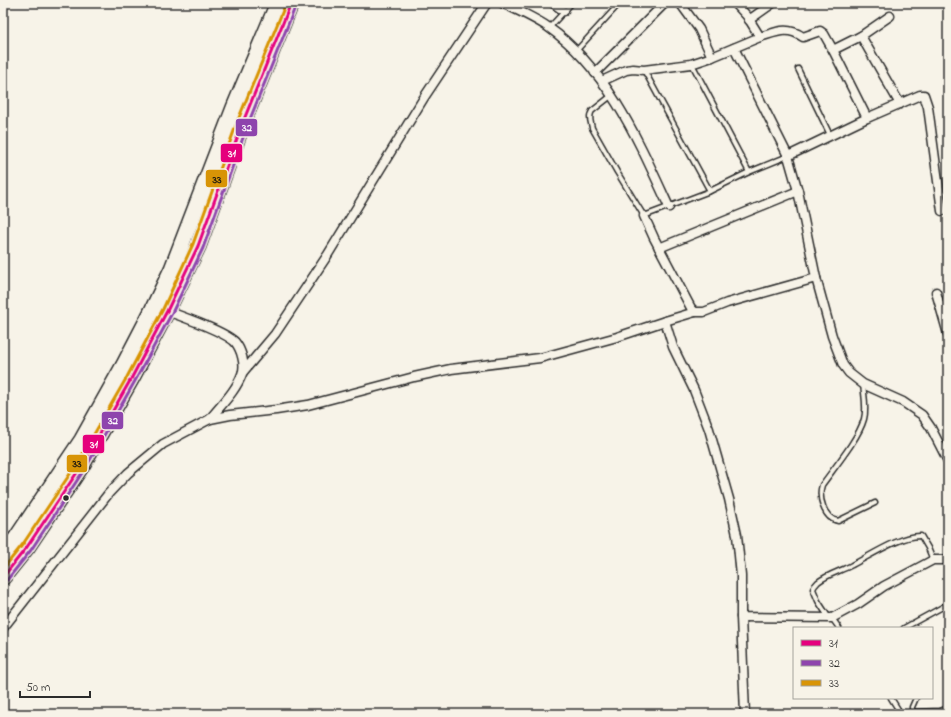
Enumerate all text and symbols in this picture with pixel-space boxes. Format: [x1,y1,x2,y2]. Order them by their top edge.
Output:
line badge: 32 [235,118,258,137]
text: 32 [241,120,253,136]
line badge: 31 [220,143,243,163]
text: 31 [227,146,237,162]
line badge: 33 [205,169,228,188]
text: 33 [211,172,222,188]
line badge: 32 [101,411,124,430]
text: 32 [107,413,119,429]
line badge: 31 [82,434,105,454]
text: 31 [89,437,99,453]
line badge: 33 [66,454,88,473]
text: 33 [71,456,82,472]
unlabelled marker [61,493,71,503]
legend [793,627,933,699]
text: 31 [829,635,838,653]
text: 32 [829,655,840,673]
scale bar [20,673,90,699]
text: 33 [829,675,839,693]
text: 50 m [26,679,50,697]

